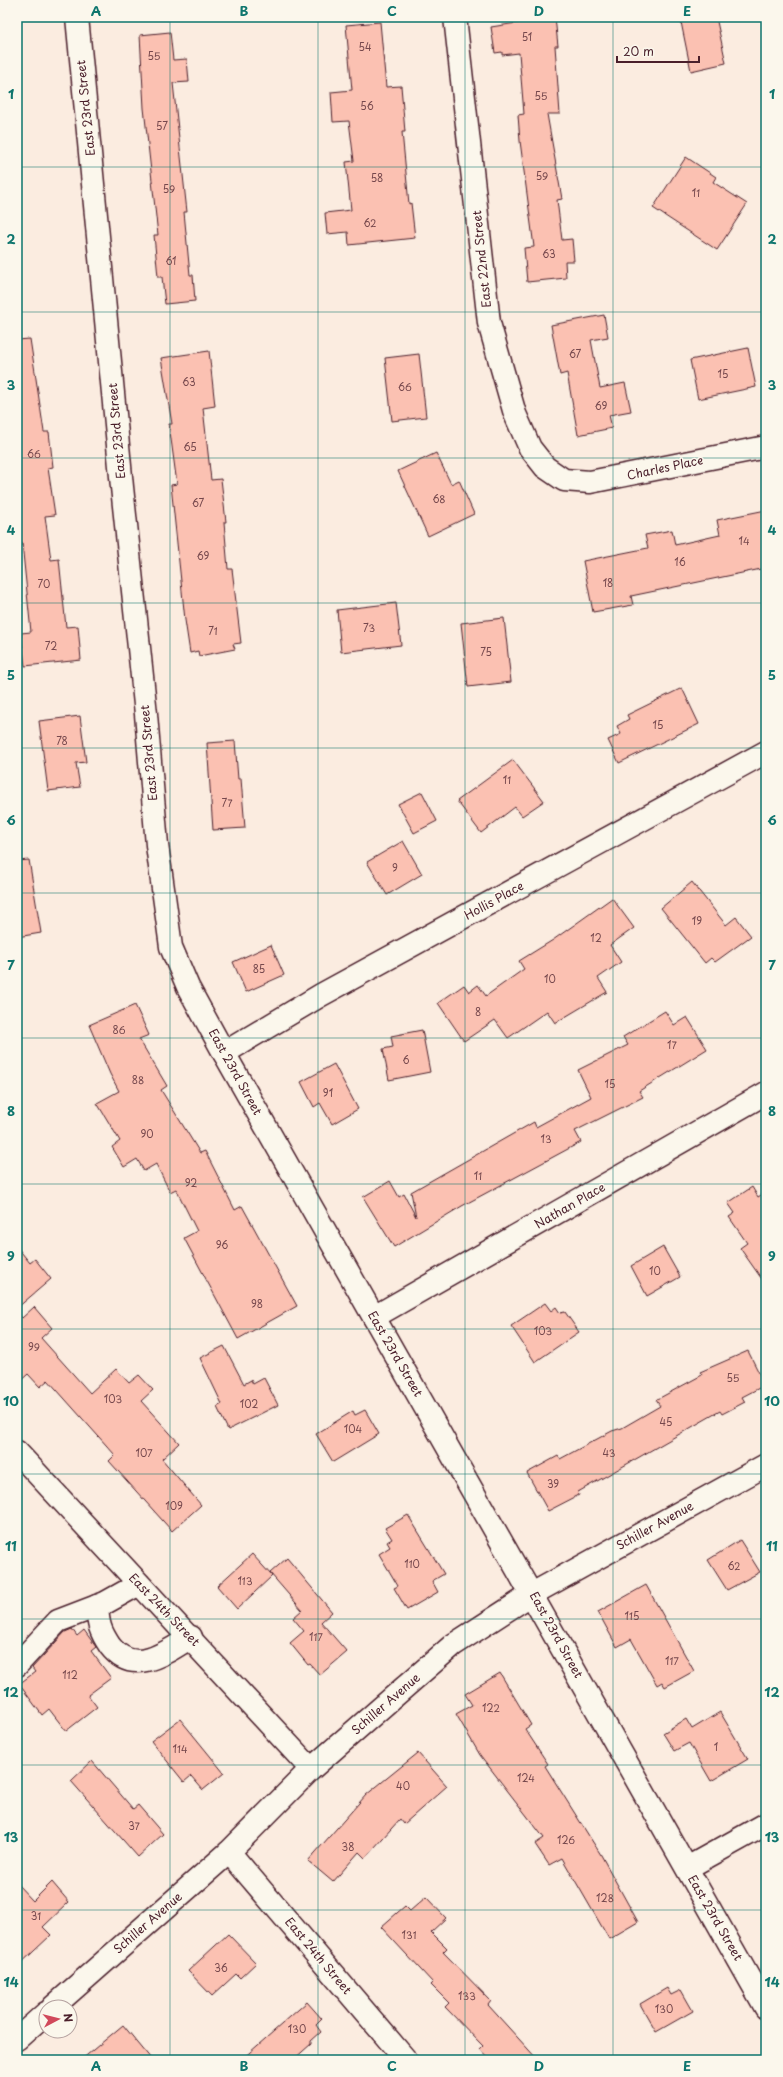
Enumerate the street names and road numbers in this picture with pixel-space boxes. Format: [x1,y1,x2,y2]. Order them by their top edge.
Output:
street label: East 23rd Street [71,59,99,157]
street label: East 22nd Street [467,209,495,309]
street label: East 23rd Street [103,382,129,480]
street label: Charles Place [625,450,704,484]
street label: East 23rd Street [135,704,161,802]
street label: Hollis Place [461,876,527,924]
street label: East 23rd Street [205,1025,267,1118]
street label: Nathan Place [531,1178,608,1233]
street label: East 23rd Street [364,1307,428,1400]
street label: Schiller Avenue [613,1496,697,1554]
street label: East 24th Street [125,1569,204,1650]
street label: East 23rd Street [526,1588,588,1681]
street label: Schiller Avenue [347,1668,424,1738]
street label: East 23rd Street [684,1871,748,1964]
street label: Schiller Avenue [109,1887,186,1957]
street label: East 24th Street [281,1913,356,1998]

